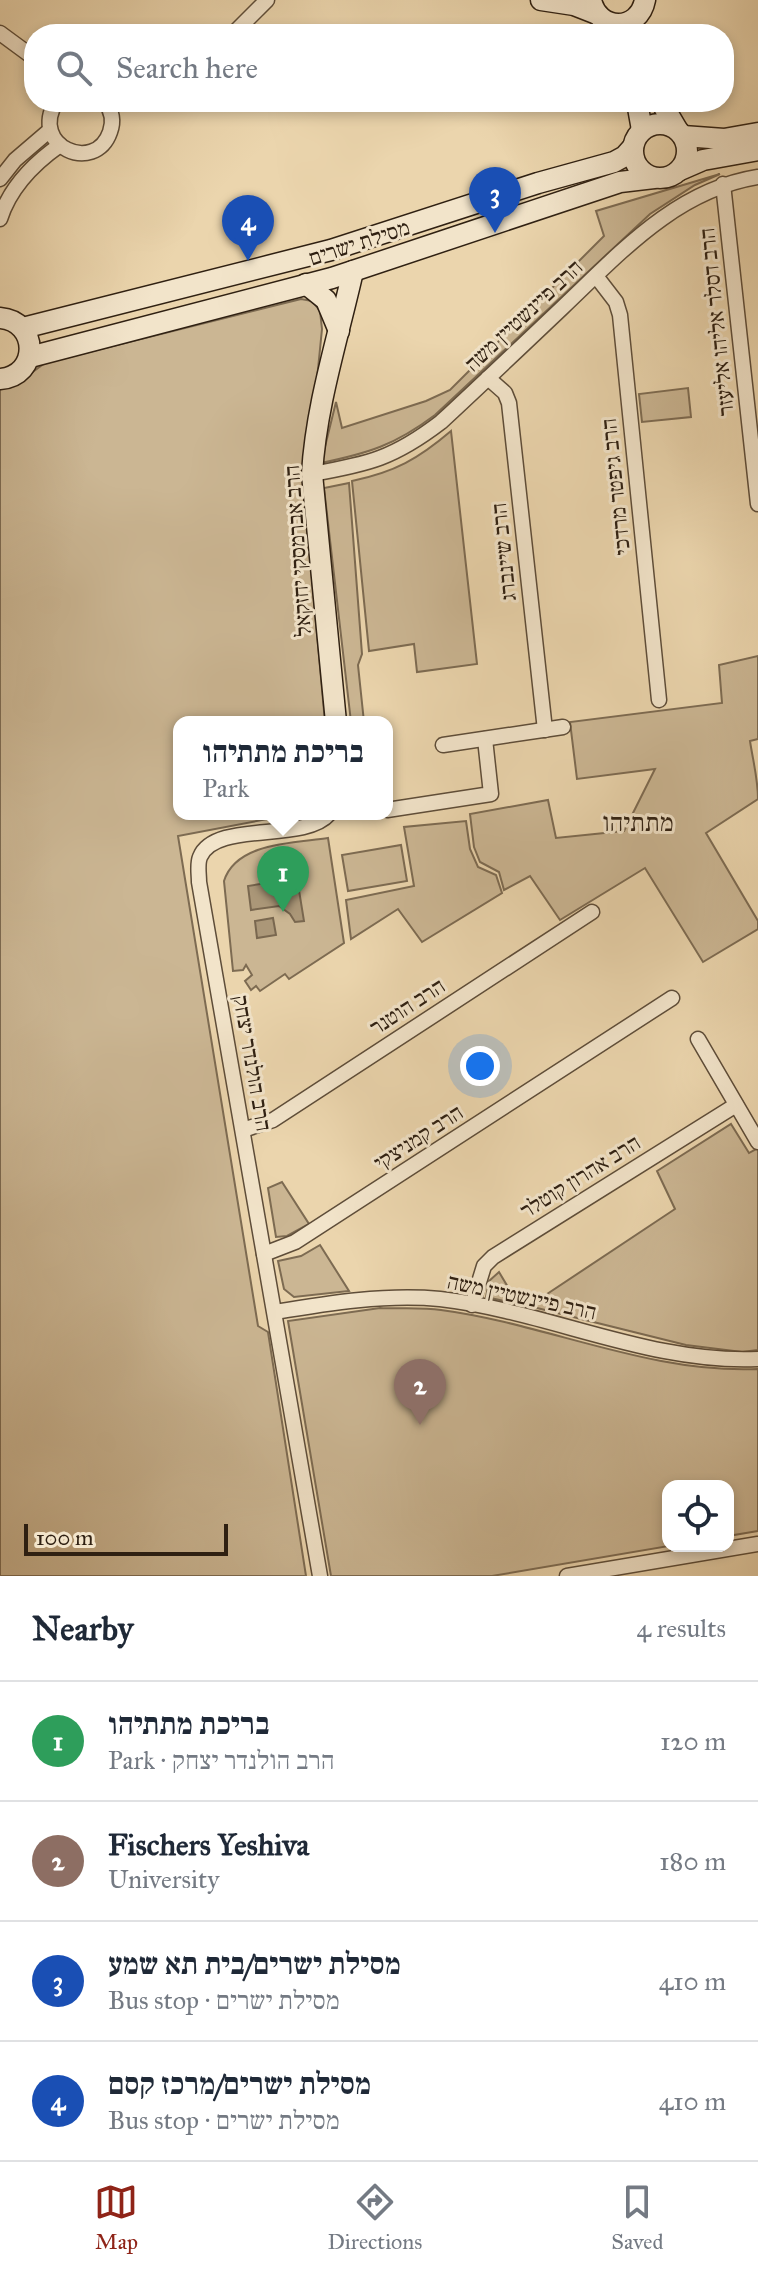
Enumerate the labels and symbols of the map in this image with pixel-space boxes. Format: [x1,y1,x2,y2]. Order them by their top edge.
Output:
pin: 3 [469,167,521,233]
pin: 4 [222,195,274,261]
street label: מסילת ישרים [305,213,413,271]
street label: הרב דסלר אליהו אליעזר [693,227,740,417]
street label: הרב פיינשטיין משה [459,254,588,377]
street label: הרב גיפטר מרדכי [595,417,636,557]
street label: הרב אברמסקי יחזקאל [278,464,317,638]
street label: הרב שיינברג [485,502,522,602]
district label: מתתיהו [602,806,674,838]
pin: 1 [257,846,309,912]
street label: הרב הוטנר [365,972,450,1041]
street label: הרב הולנדר יצחק [227,993,278,1133]
your location [460,1046,500,1086]
street label: הרב קמניצקי [368,1099,468,1176]
street label: הרב אהרון קוטלר [515,1129,645,1224]
street label: הרב פיינשטיין משה [445,1267,599,1325]
pin: 2 [394,1359,446,1425]
scale bar [24,1520,228,1556]

